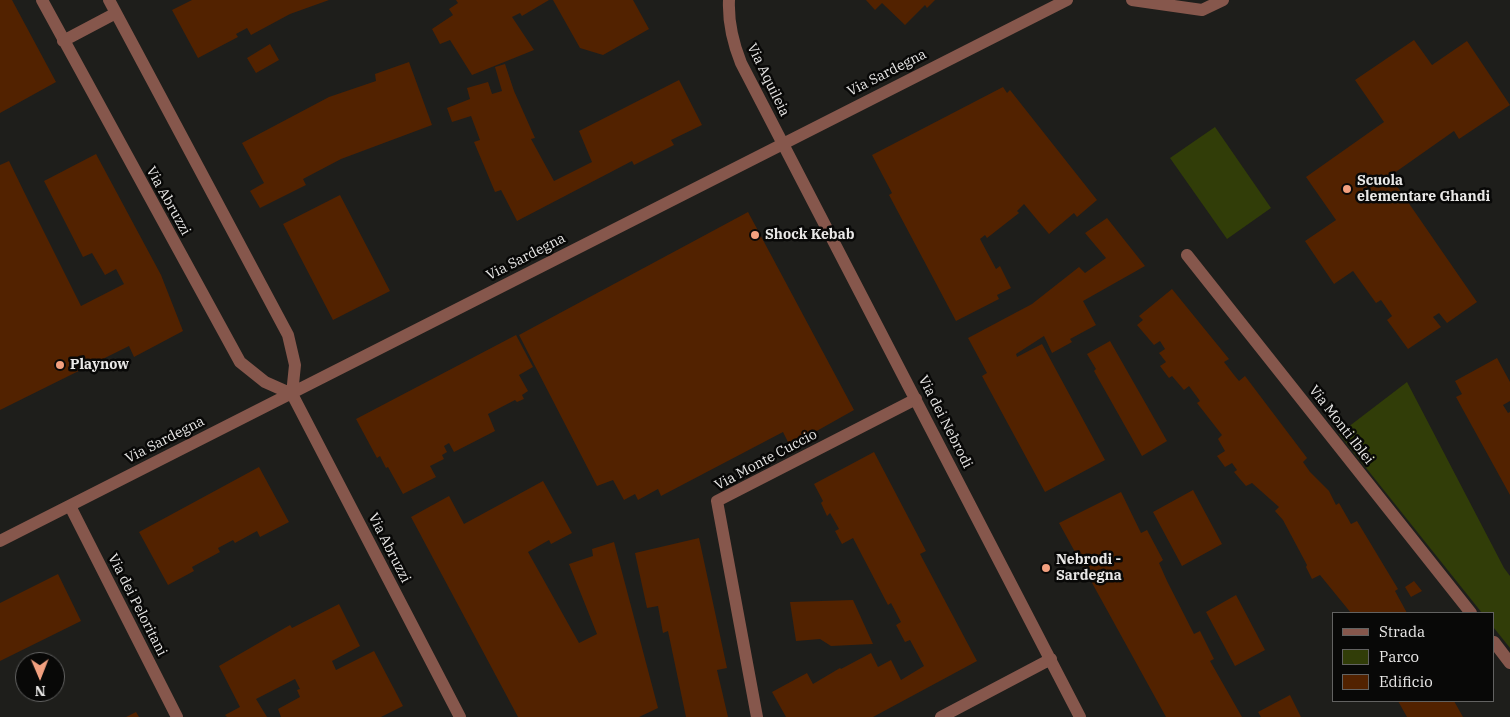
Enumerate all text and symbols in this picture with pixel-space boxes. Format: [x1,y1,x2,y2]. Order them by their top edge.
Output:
street label: Via Aquileia [743,41,793,119]
street label: Via Sardegna [845,46,929,100]
street label: Via Abruzzi [142,164,194,238]
place label: Scuola elementare Ghandi [1357,173,1490,206]
marker: Scuola elementare Ghandi [1341,183,1353,195]
place label: Shock Kebab [765,227,854,243]
marker: Shock Kebab [749,229,761,241]
street label: Via Sardegna [484,230,568,284]
place label: Playnow [70,357,129,373]
marker: Playnow [54,359,66,371]
street label: Via dei Nebrodi [914,373,976,471]
street label: Via Monti Iblei [1305,382,1377,468]
street label: Via Sardegna [123,413,207,467]
street label: Via Monte Cuccio [712,426,820,494]
street label: Via Abruzzi [364,510,414,586]
street label: Via dei Peloritani [104,551,170,659]
place label: Nebrodi - Sardegna [1056,552,1122,584]
marker: Nebrodi - Sardegna [1040,562,1052,574]
legend [1332,612,1495,702]
text: Strada [1379,622,1425,641]
text: Parco [1379,647,1419,666]
north arrow [15,652,65,702]
text: Edificio [1379,672,1433,691]
text: N [35,682,46,700]

